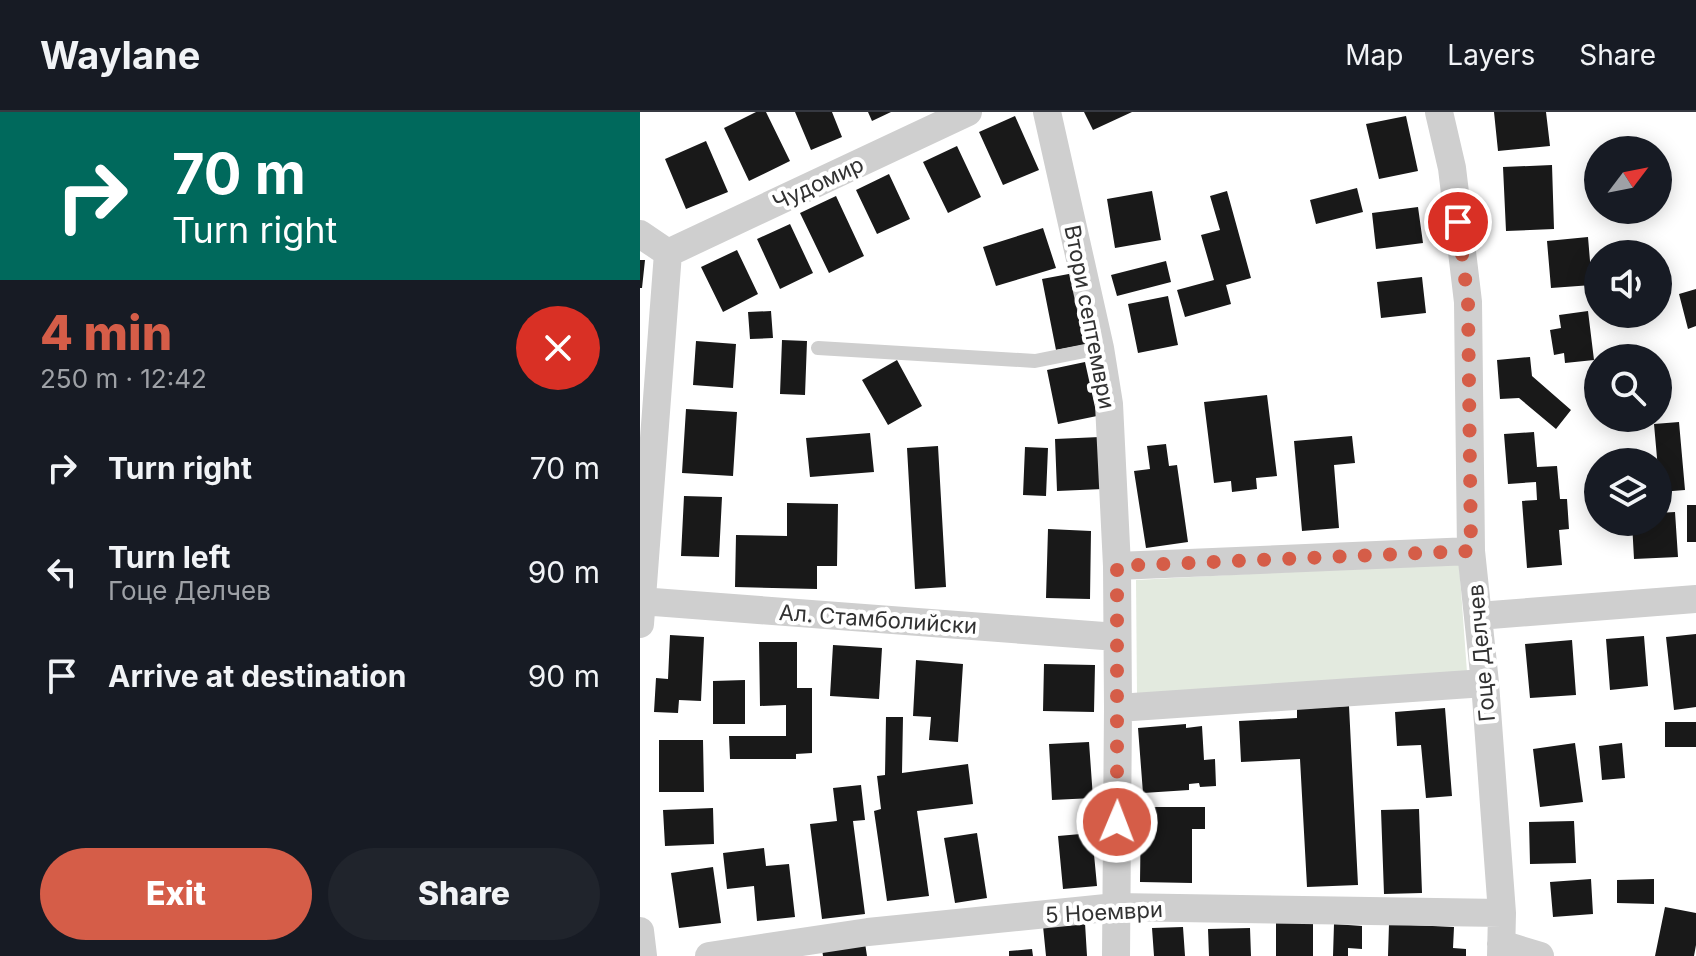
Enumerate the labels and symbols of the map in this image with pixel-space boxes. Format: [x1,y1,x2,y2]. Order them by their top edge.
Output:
north arrow [1584,136,1672,224]
street label: Чудомир [768,151,868,215]
pin [1424,188,1492,256]
street label: Втори септември [1059,223,1121,411]
street label: Гоце Делчев [1462,583,1500,723]
street label: Ал. Стамболийски [778,599,978,639]
position arrow [1075,780,1159,864]
street label: 5 Ноември [1045,896,1163,928]

